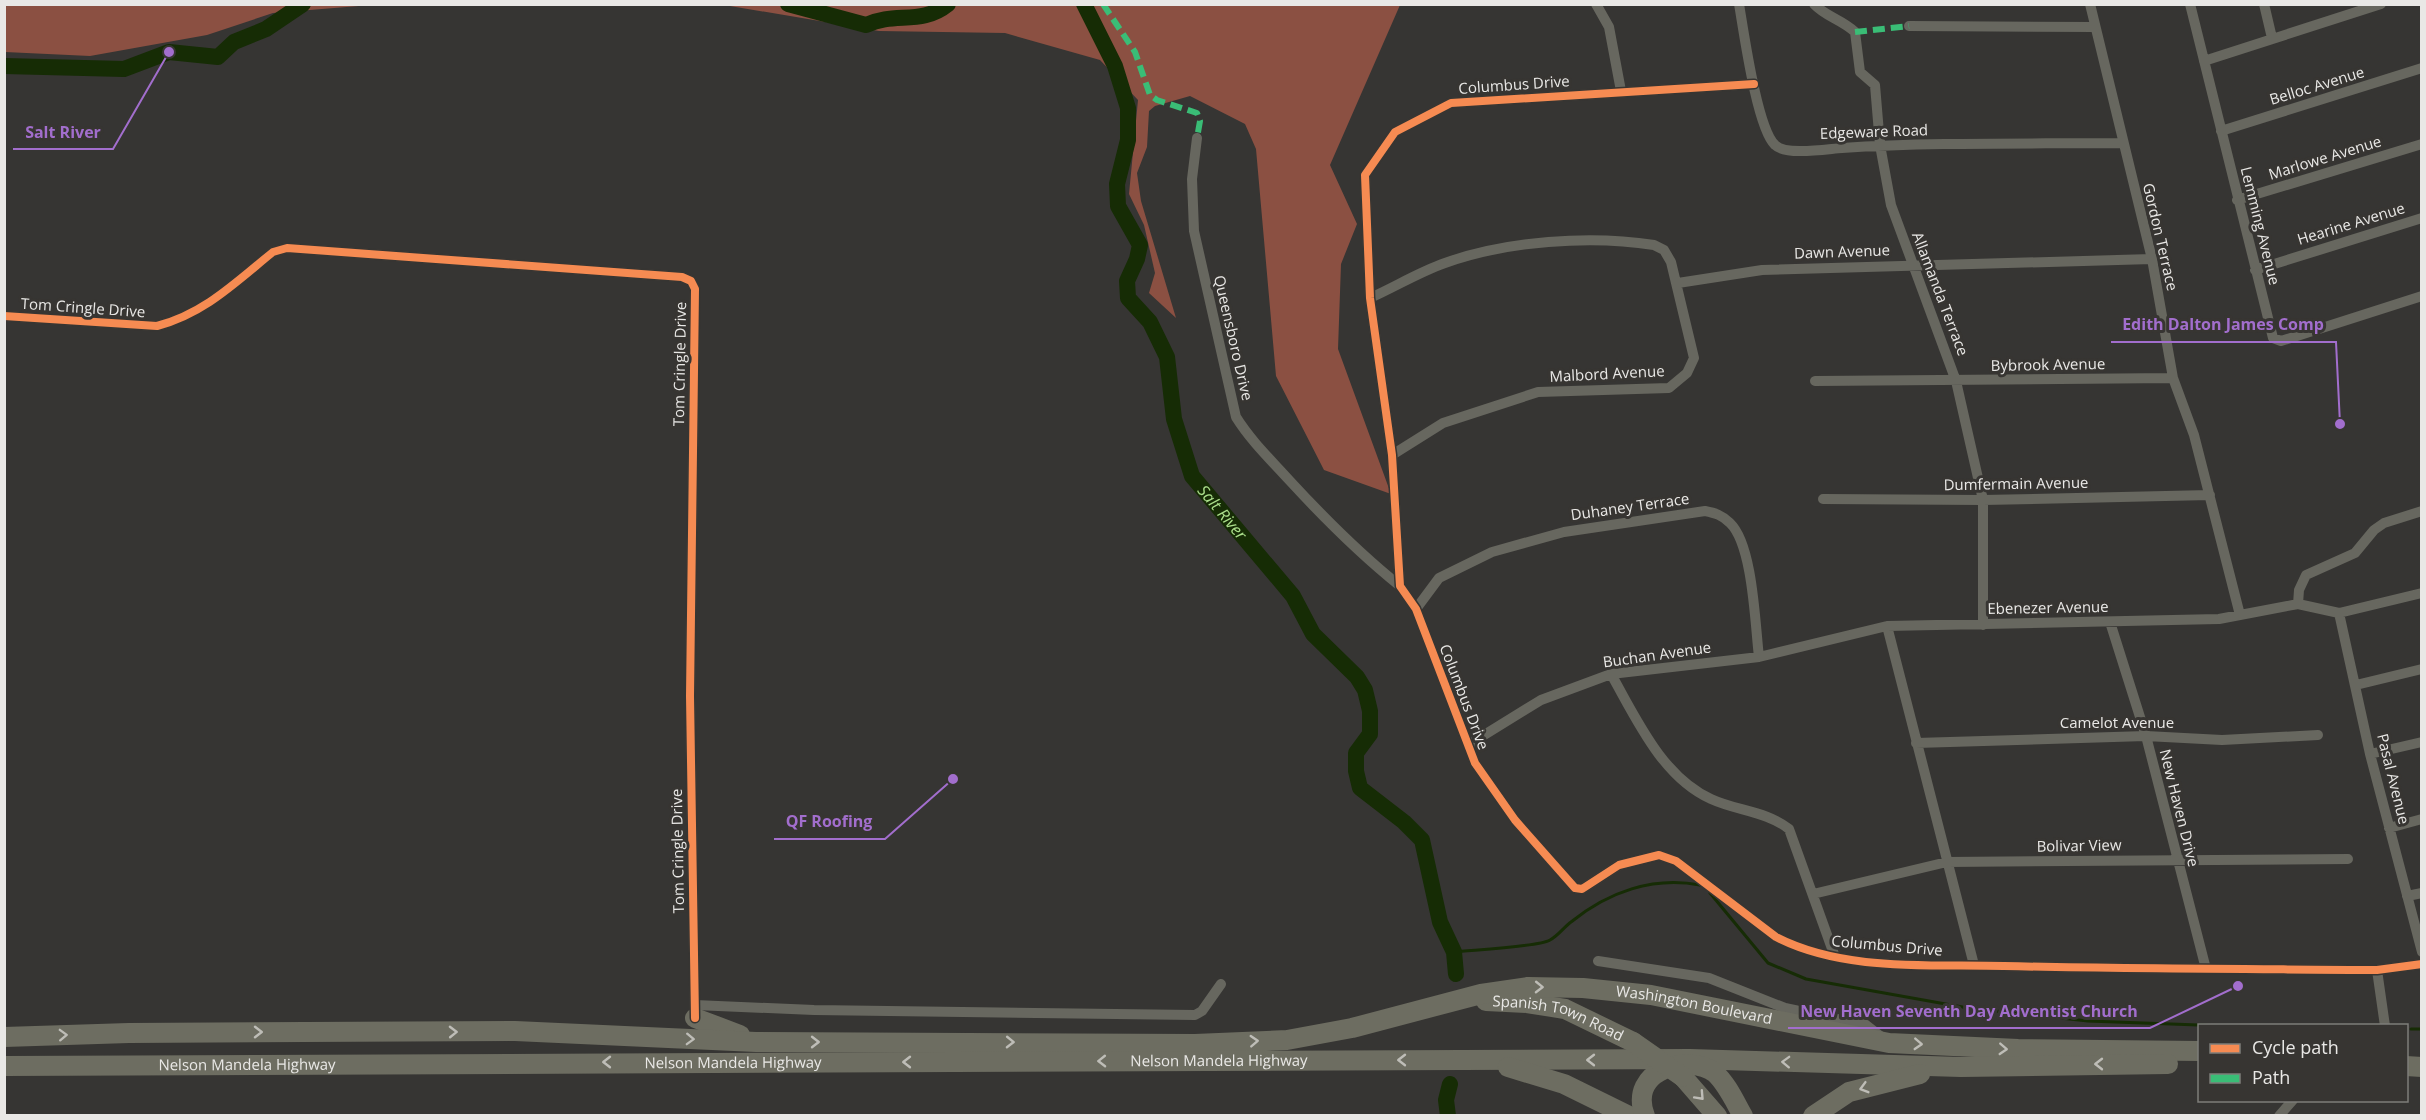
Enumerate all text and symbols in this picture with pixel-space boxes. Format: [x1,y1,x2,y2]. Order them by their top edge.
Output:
street label: Belloc Avenue [2267,61,2366,109]
street label: Columbus Drive [1458,70,1570,98]
callout: Salt River [13,115,113,149]
street label: Edgeware Road [1820,119,1928,143]
text: Salt River [25,121,101,143]
street label: Marlowe Avenue [2266,130,2384,184]
street label: Lemming Avenue [2237,164,2285,287]
street label: Gordon Terrace [2139,181,2183,293]
street label: Hearine Avenue [2294,197,2407,249]
street label: Allamanda Terrace [1908,229,1974,358]
street label: Dawn Avenue [1794,239,1890,263]
street label: Queensboro Drive [1210,273,1258,402]
street label: Tom Cringle Drive [20,293,146,321]
street label: Tom Cringle Drive [668,302,690,426]
callout: Edith Dalton James Comp [2111,308,2336,342]
text: Edith Dalton James Comp [2122,313,2324,335]
street label: Bybrook Avenue [1991,353,2105,375]
street label: Malbord Avenue [1549,360,1665,386]
street label: Dumfermain Avenue [1943,472,2089,494]
water label: Salt River [1193,480,1252,545]
street label: Duhaney Terrace [1569,488,1690,524]
street label: Ebenezer Avenue [1987,596,2109,618]
street label: Buchan Avenue [1602,637,1712,671]
street label: Columbus Drive [1436,641,1494,752]
street label: Camelot Avenue [2060,712,2174,732]
street label: Pasal Avenue [2373,731,2415,826]
street label: New Haven Drive [2156,747,2204,869]
street label: Tom Cringle Drive [666,789,688,913]
callout: QF Roofing [774,805,885,839]
text: QF Roofing [786,810,872,832]
street label: Bolivar View [2036,834,2122,856]
street label: Columbus Drive [1831,930,1943,960]
street label: Washington Boulevard [1615,980,1774,1028]
one-way arrow [1535,981,1544,993]
street label: Spanish Town Road [1492,990,1627,1045]
callout: New Haven Seventh Day Adventist Church [1788,994,2150,1028]
text: New Haven Seventh Day Adventist Church [1800,1000,2138,1022]
legend [2198,1024,2408,1102]
one-way arrow [253,1026,262,1038]
one-way arrow [448,1026,457,1038]
one-way arrow [58,1029,67,1041]
one-way arrow [685,1033,694,1046]
one-way arrow [1249,1035,1258,1048]
text: Cycle path [2252,1035,2339,1059]
one-way arrow [810,1036,819,1048]
one-way arrow [1005,1036,1014,1048]
one-way arrow [1914,1038,1923,1051]
one-way arrow [1998,1042,2007,1055]
street label: Nelson Mandela Highway [1130,1050,1308,1070]
street label: Nelson Mandela Highway [644,1052,822,1072]
one-way arrow [1587,1053,1596,1066]
street label: Nelson Mandela Highway [158,1054,336,1074]
one-way arrow [1097,1054,1106,1067]
one-way arrow [1397,1054,1406,1066]
one-way arrow [602,1056,611,1068]
one-way arrow [902,1056,911,1068]
one-way arrow [1782,1056,1791,1068]
one-way arrow [2095,1058,2104,1070]
text: Path [2252,1065,2290,1089]
one-way arrow [1859,1081,1870,1093]
one-way arrow [1693,1089,1704,1100]

